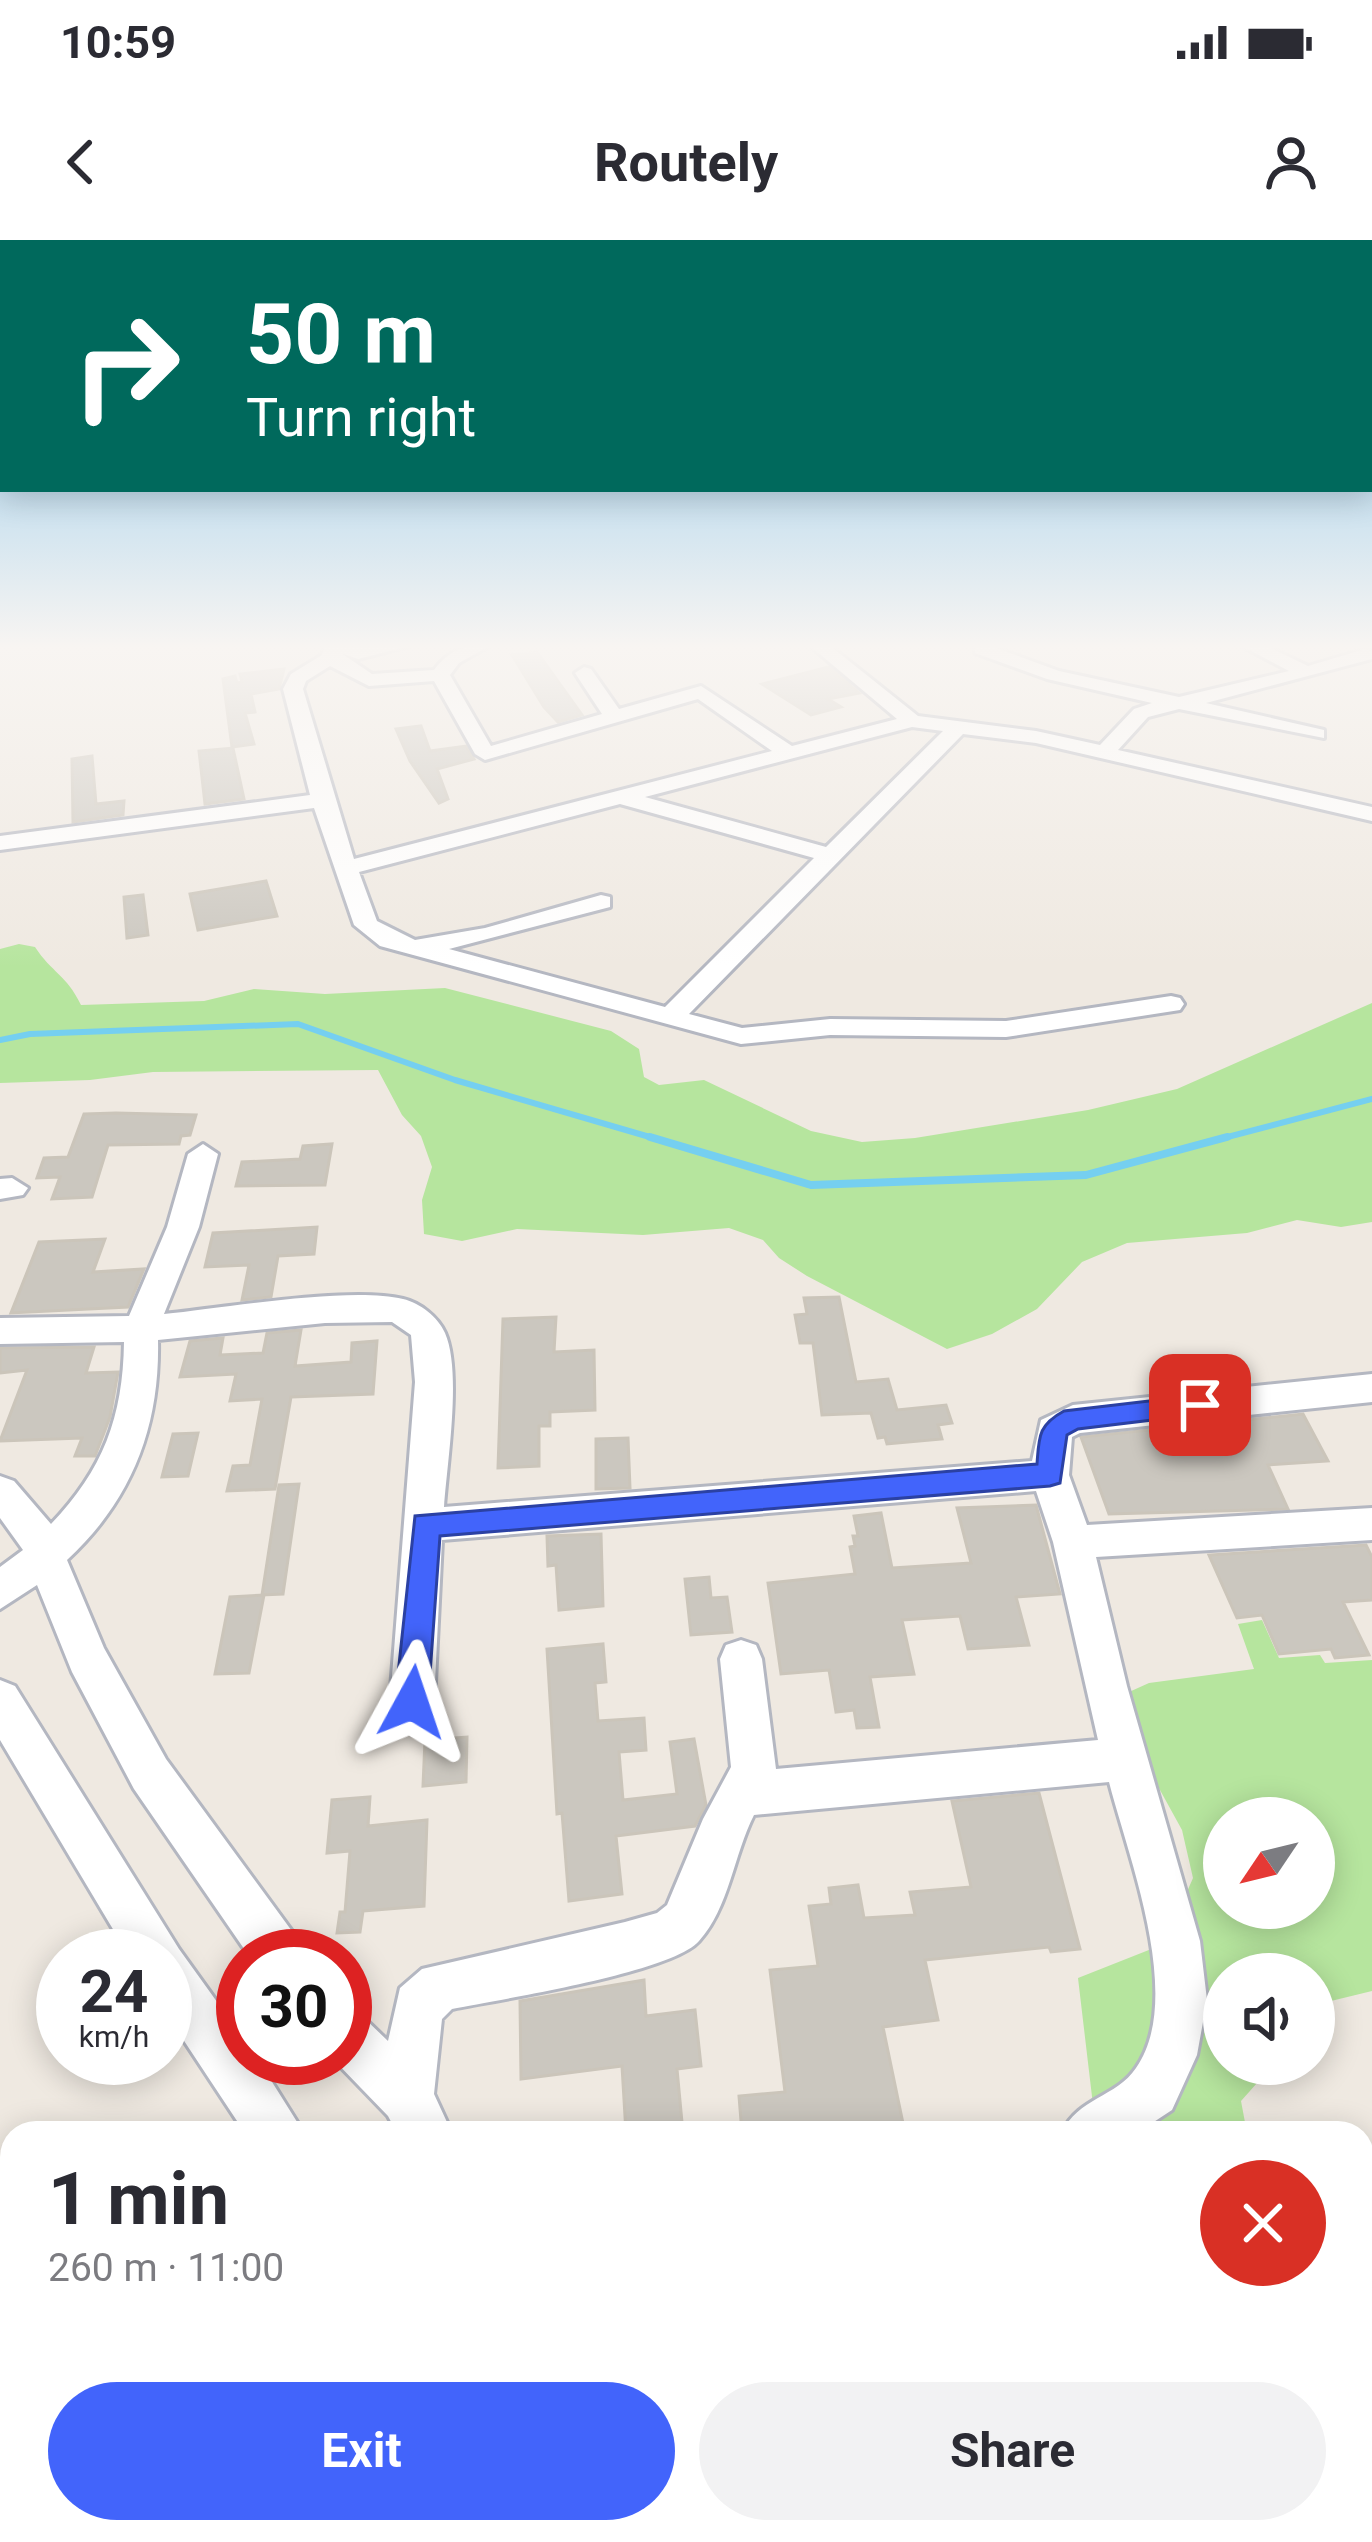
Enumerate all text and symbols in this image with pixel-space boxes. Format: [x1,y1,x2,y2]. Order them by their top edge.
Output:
text: 10:59 [60,16,176,69]
icon: back [48,129,114,195]
icon: person [1258,129,1324,195]
text: Routely [594,131,778,194]
text: 50 m [246,285,436,384]
icon: right [48,288,204,444]
text: Turn right [246,386,476,449]
pin [1149,1354,1251,1456]
icon: arrive [1167,1372,1233,1438]
position arrow [349,1639,475,1765]
north arrow [1203,1797,1335,1929]
map controls [1203,1797,1335,2085]
speed limit sign: 30 [216,1929,372,2085]
button: sound [1203,1953,1335,2085]
text: 24 [80,1956,148,2027]
text: km/h [79,2019,149,2054]
text: 1 min [48,2157,229,2242]
button: close [1200,2160,1326,2286]
text: 260 m · 11:00 [48,2245,284,2291]
button: Exit [48,2382,675,2520]
button: Share [699,2382,1326,2520]

